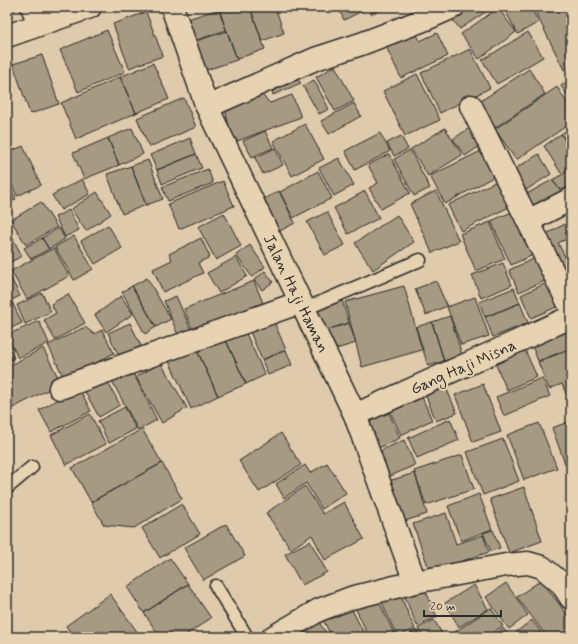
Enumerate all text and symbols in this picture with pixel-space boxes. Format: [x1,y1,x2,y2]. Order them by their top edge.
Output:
street label: Jalan Haji Haman [258,231,333,356]
street label: Gang Haji Misna [407,335,520,401]
scale bar [424,592,501,618]
text: 20 m [430,599,456,615]

